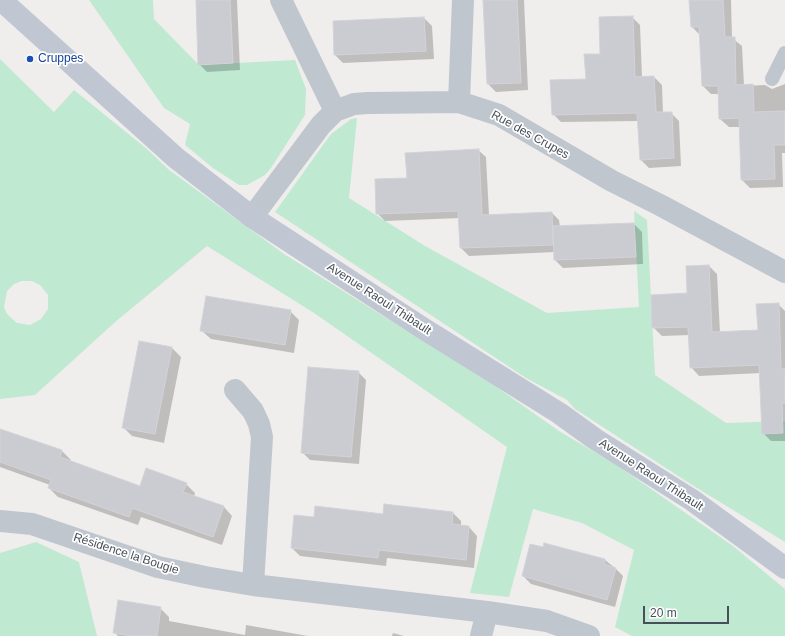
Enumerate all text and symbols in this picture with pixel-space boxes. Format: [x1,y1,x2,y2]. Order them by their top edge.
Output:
place label: Cruppes [38,52,83,66]
marker: Cruppes [25,54,35,64]
street label: Rue des Crupes [489,108,571,162]
street label: Avenue Raoul Thibault [324,260,434,338]
street label: Avenue Raoul Thibault [596,436,706,514]
street label: Résidence la Bougie [71,530,181,578]
scale bar [645,598,731,624]
text: 20 m [650,606,677,620]

